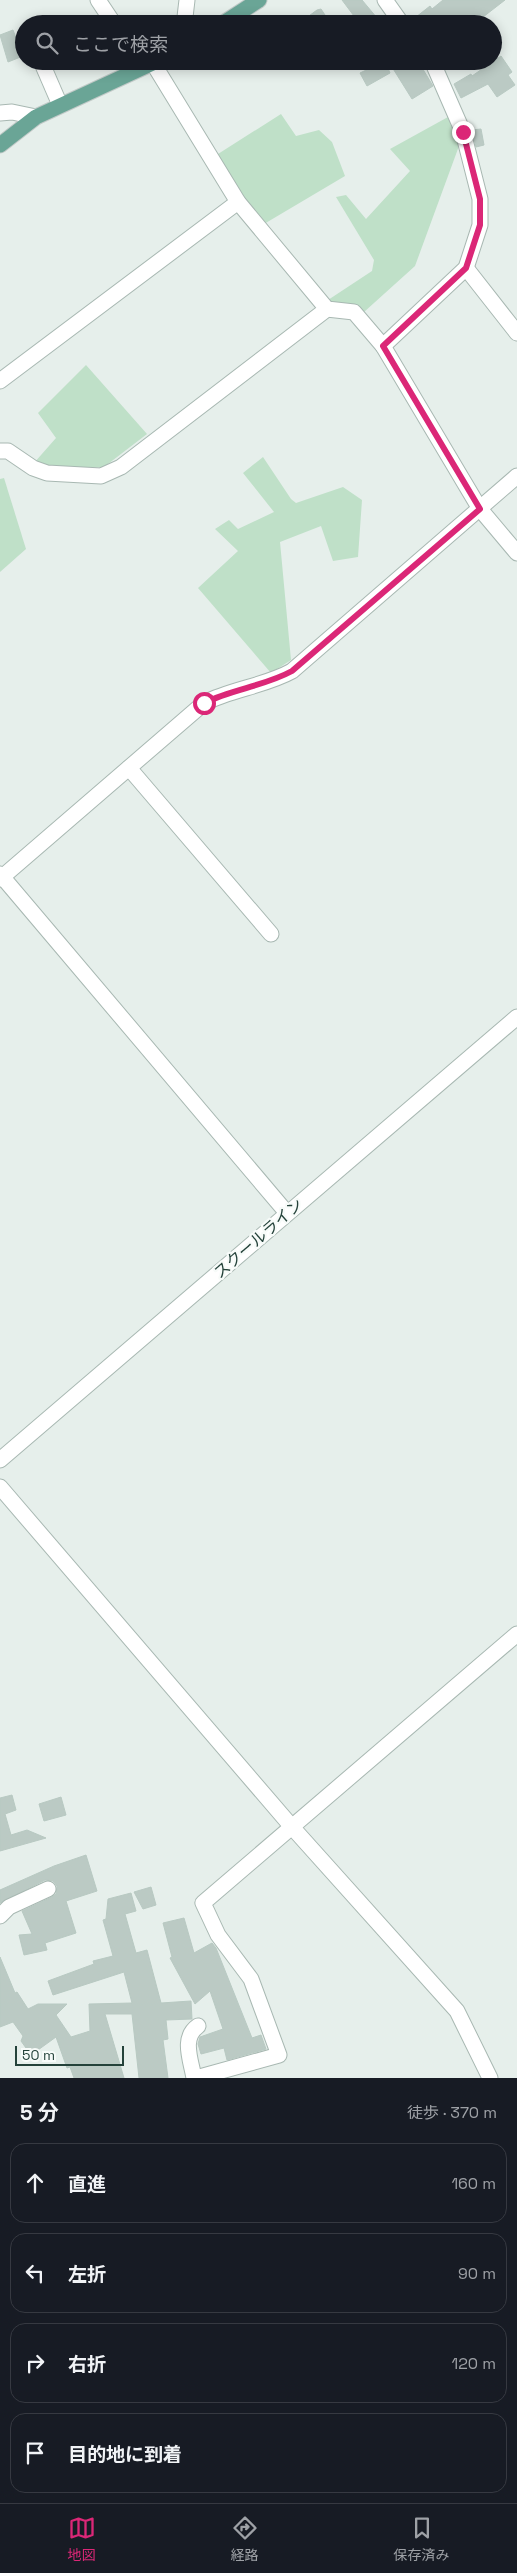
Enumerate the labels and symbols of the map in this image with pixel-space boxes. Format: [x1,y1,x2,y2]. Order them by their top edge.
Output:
route end [452,121,475,144]
route start [193,692,216,715]
street label: スクールライン [209,1194,307,1283]
scale bar [15,2043,124,2066]

